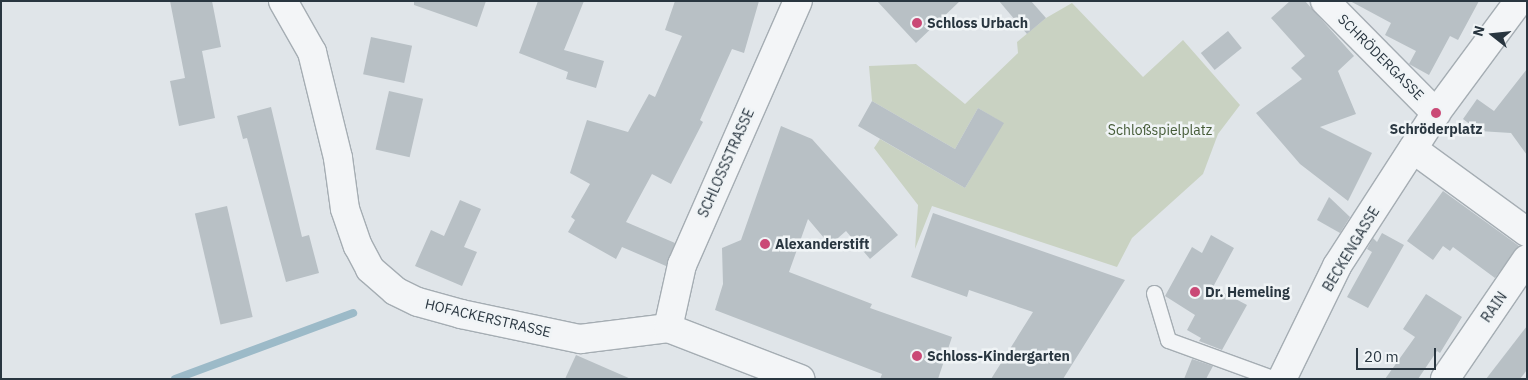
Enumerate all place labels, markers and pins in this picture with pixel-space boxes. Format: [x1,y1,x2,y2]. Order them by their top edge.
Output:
place label: Schloss Urbach [927,15,1028,31]
marker: Schloss Urbach [911,17,923,29]
marker: Schröderplatz [1430,107,1442,119]
place label: Schröderplatz [1389,121,1483,137]
place label: Alexanderstift [775,236,869,252]
marker: Alexanderstift [759,238,771,250]
place label: Dr. Hemeling [1205,284,1290,300]
marker: Dr. Hemeling [1189,286,1201,298]
place label: Schloss-Kindergarten [927,348,1070,364]
marker: Schloss-Kindergarten [911,350,923,362]

